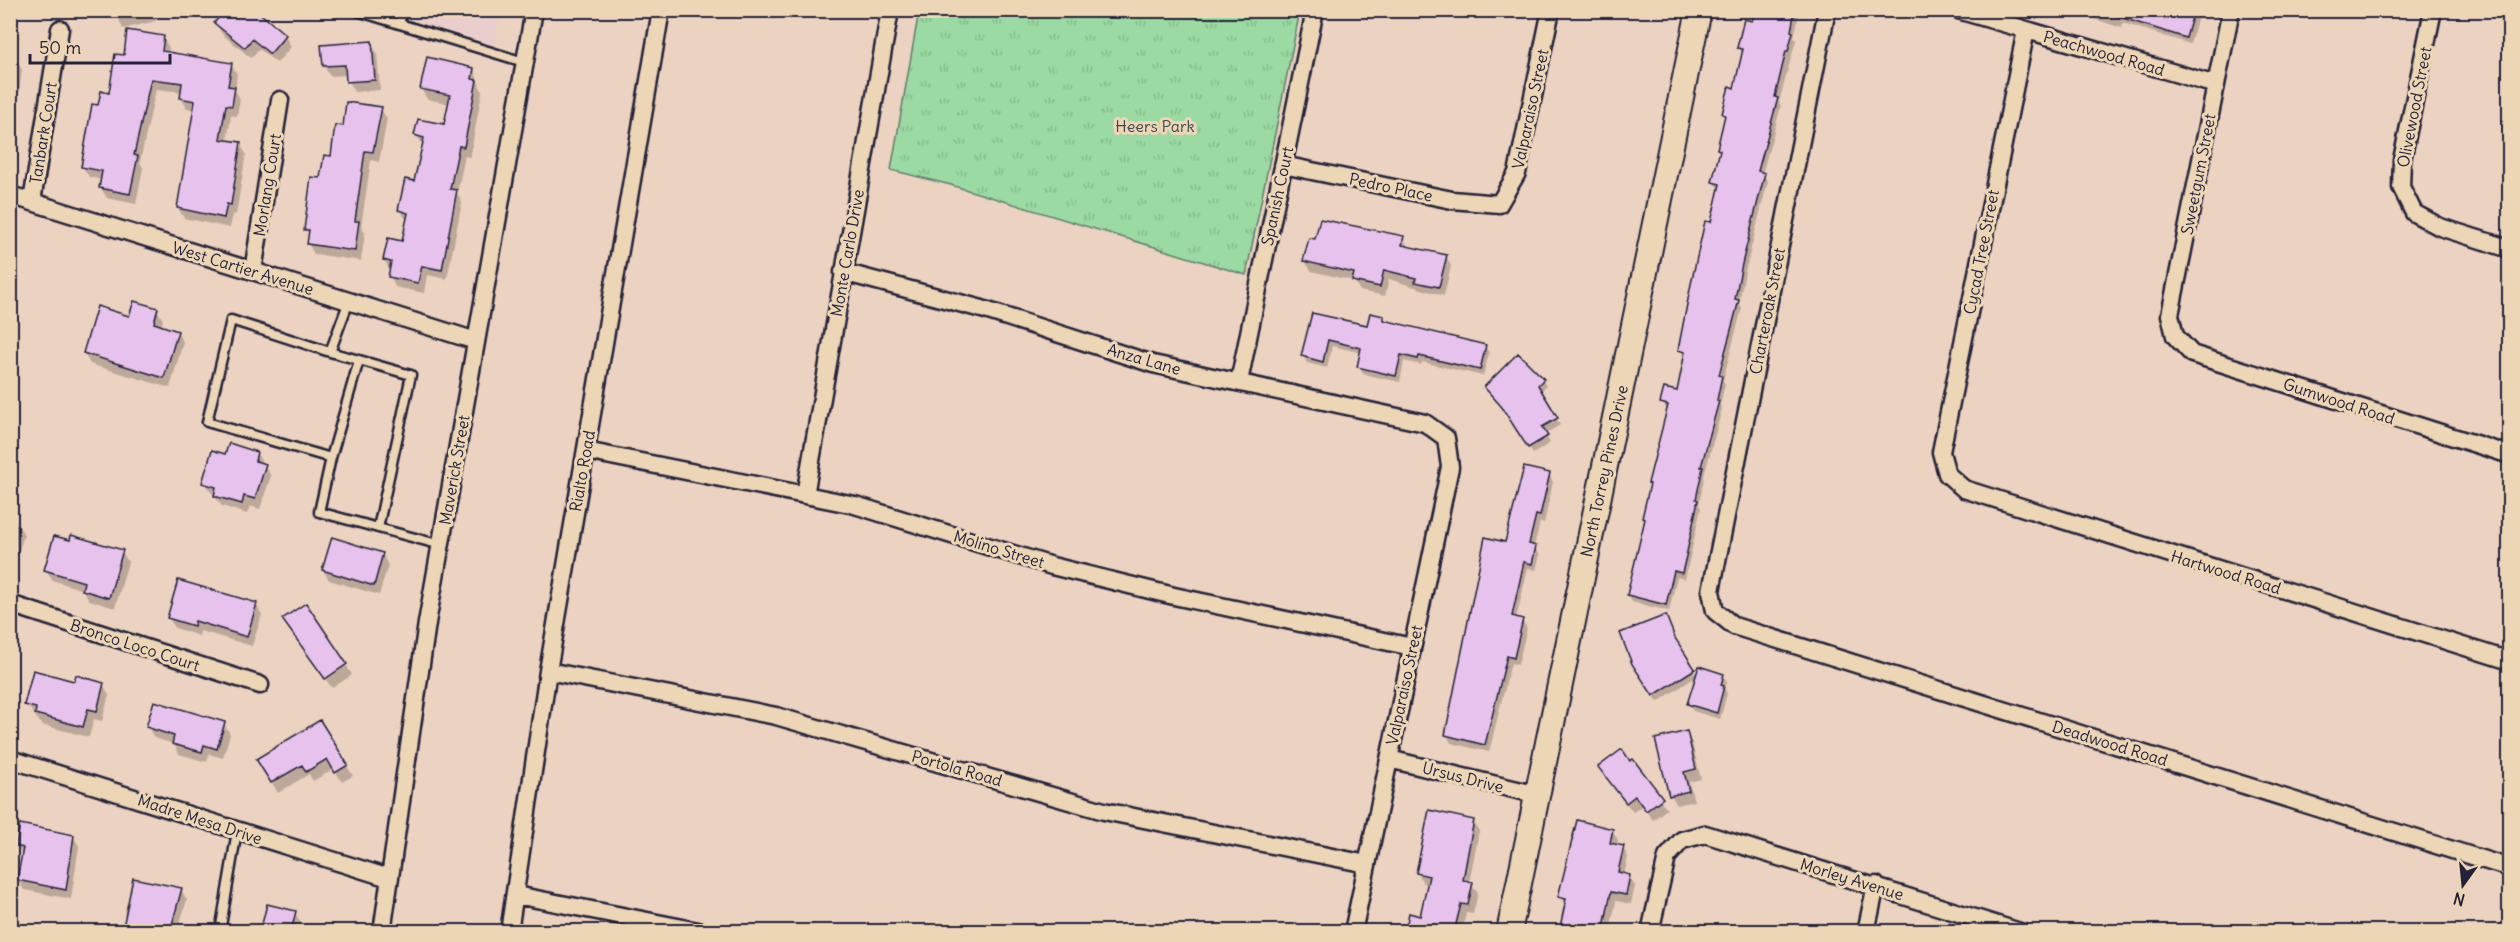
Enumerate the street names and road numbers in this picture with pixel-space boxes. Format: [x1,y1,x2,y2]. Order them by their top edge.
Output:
street label: Peachwood Road [2041,26,2167,80]
street label: Olivewood Street [2393,44,2436,169]
street label: Valparaiso Street [1508,47,1553,171]
street label: Tanbark Court [25,80,61,185]
street label: Sweetgum Street [2176,111,2220,236]
street label: Morlang Court [249,132,285,238]
street label: Spanish Court [1257,144,1297,247]
street label: Pedro Place [1347,168,1435,206]
street label: Cycad Tree Street [1959,187,2003,316]
street label: Monte Carlo Drive [826,188,868,318]
street label: West Cartier Avenue [170,237,316,299]
street label: Charteroak Street [1745,245,1789,376]
street label: Anza Lane [1105,339,1183,379]
street label: Gumwood Road [2281,374,2397,428]
street label: North Torrey Pines Drive [1576,383,1632,559]
street label: Maverick Street [434,413,474,527]
street label: Rialto Road [565,429,599,513]
street label: Molino Street [951,526,1047,572]
street label: Hartwood Road [2169,546,2283,598]
street label: Bronco Loco Court [68,615,203,676]
street label: Valparaiso Street [1382,623,1427,747]
street label: Deadwood Road [2050,716,2170,770]
street label: Portola Road [909,746,1005,790]
street label: Ursus Drive [1420,757,1506,797]
street label: Madre Mesa Drive [135,789,265,849]
street label: Morley Avenue [1798,854,1906,904]

